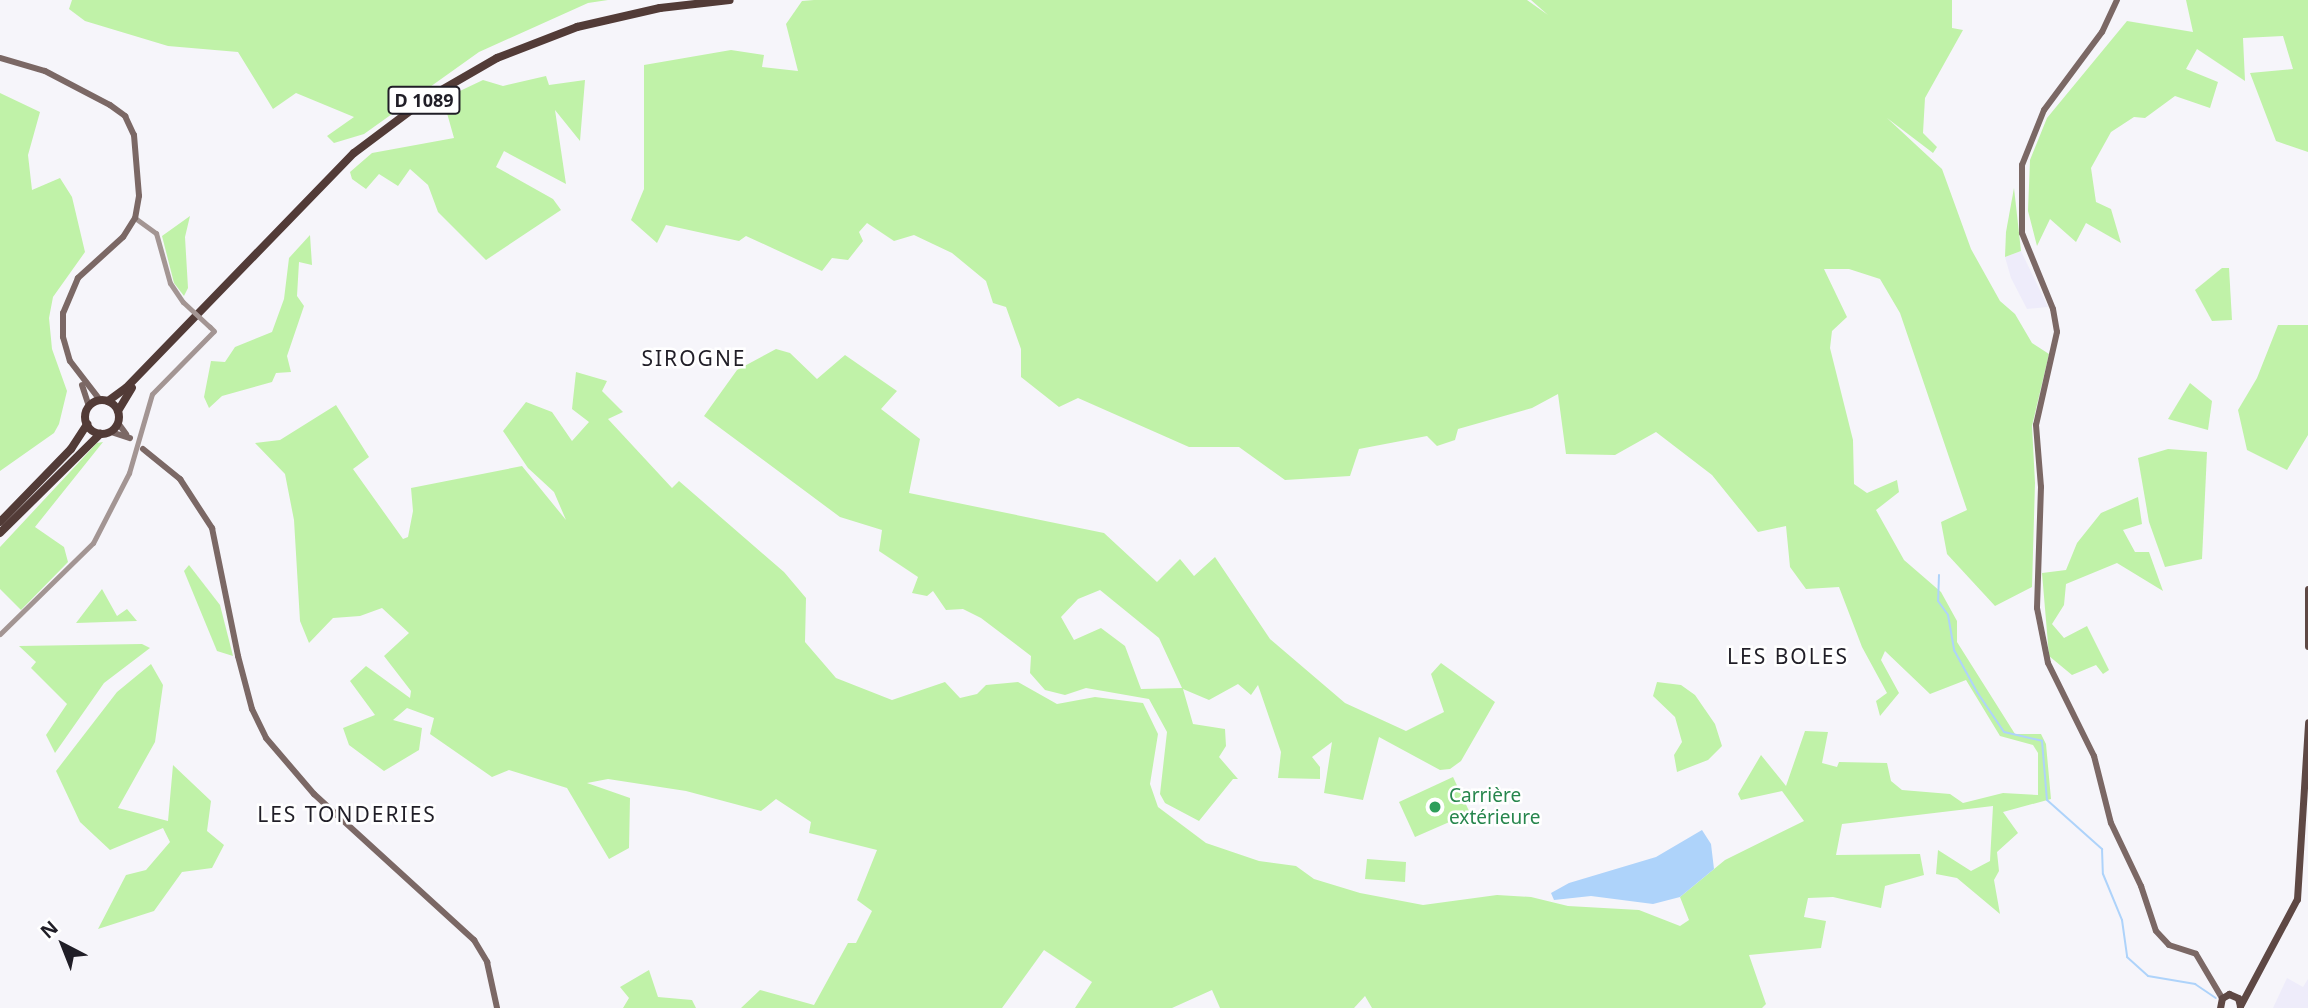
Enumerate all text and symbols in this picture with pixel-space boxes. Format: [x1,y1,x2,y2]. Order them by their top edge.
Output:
road number: D 1089 [387,86,461,114]
district label: SIROGNE [642,345,746,371]
district label: LES BOLES [1728,643,1848,669]
place label: Carrière extérieure [1449,785,1540,829]
marker: Carrière extérieure [1427,799,1443,815]
district label: LES TONDERIES [259,801,435,827]
north arrow [28,910,98,980]
text: N [35,915,63,944]

